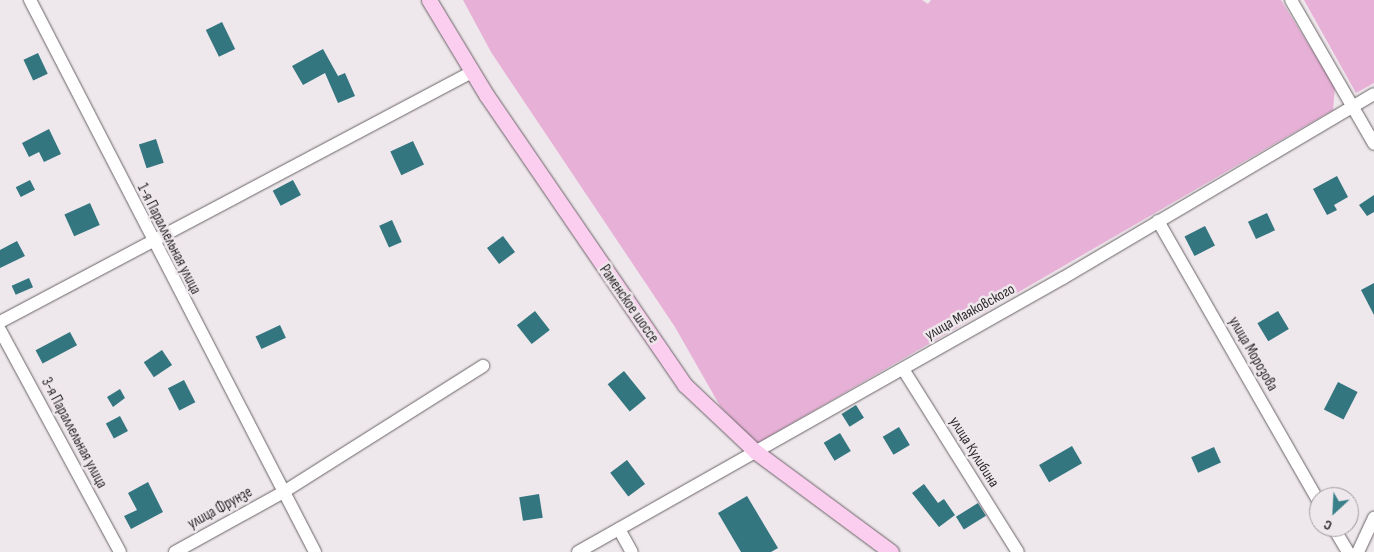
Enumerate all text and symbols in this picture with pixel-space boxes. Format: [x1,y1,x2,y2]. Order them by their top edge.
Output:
street label: 1-я Параллельная улица [133,181,205,297]
street label: Раменское шоссе [595,261,663,347]
street label: улица Маяковского [922,280,1018,344]
street label: улица Морозова [1224,314,1282,394]
street label: 3-я Параллельная улица [37,375,111,491]
street label: улица Кулибина [945,413,1003,491]
street label: улица Фрунзе [185,483,255,533]
north arrow [1309,487,1359,537]
text: С [1321,516,1335,534]

